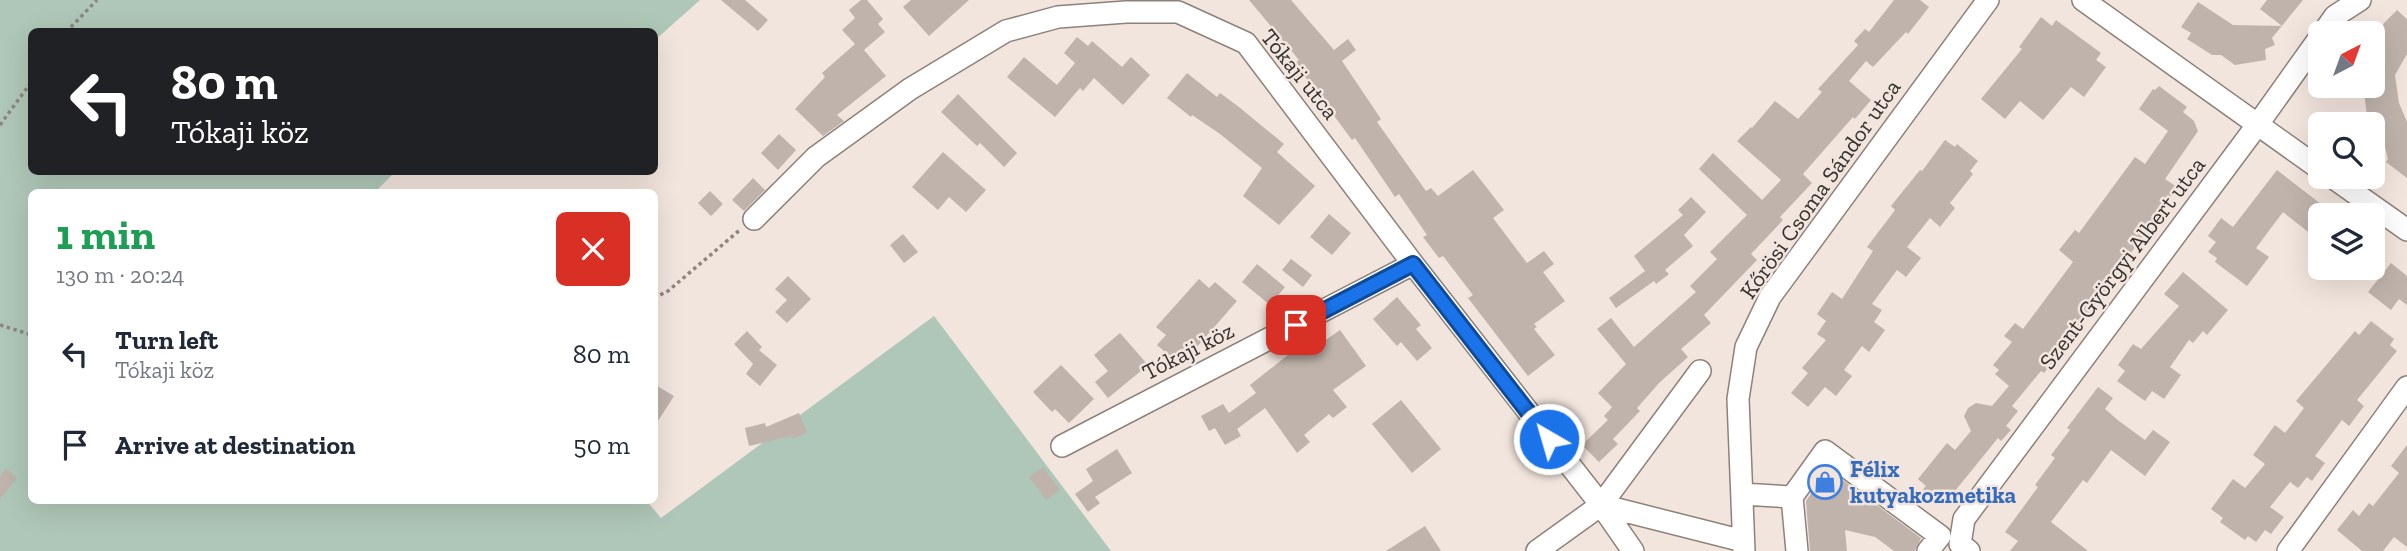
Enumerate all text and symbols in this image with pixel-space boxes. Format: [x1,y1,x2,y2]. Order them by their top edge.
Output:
north arrow [2308,21,2385,98]
map controls [2308,21,2385,280]
street label: Tókaji utca [1255,23,1345,125]
text: 80 m [171,53,278,112]
icon: left [56,56,147,147]
street label: Kőrösi Csoma Sándor utca [1734,74,1906,304]
button: search [2308,112,2385,189]
text: Tókaji köz [171,113,309,151]
street label: Szent-Györgyi Albert utca [2033,151,2211,375]
button: layers [2308,203,2385,280]
text: 1 min [56,209,155,260]
button: close [556,212,630,286]
text: 130 m · 20:24 [56,261,184,289]
pin [1266,295,1326,355]
icon: arrive [1277,306,1315,344]
street label: Tókaji köz [1137,316,1239,386]
text: Turn left [115,324,218,356]
icon: left [56,335,94,373]
text: 80 m [573,338,630,370]
text: Tókaji köz [115,356,214,384]
position arrow [1512,402,1586,476]
icon: arrive [56,426,94,464]
text: Arrive at destination [115,429,355,461]
text: 50 m [573,429,630,461]
place label: Félix kutyakozmetika [1850,455,2017,509]
shop icon: Félix kutyakozmetika [1806,463,1844,501]

